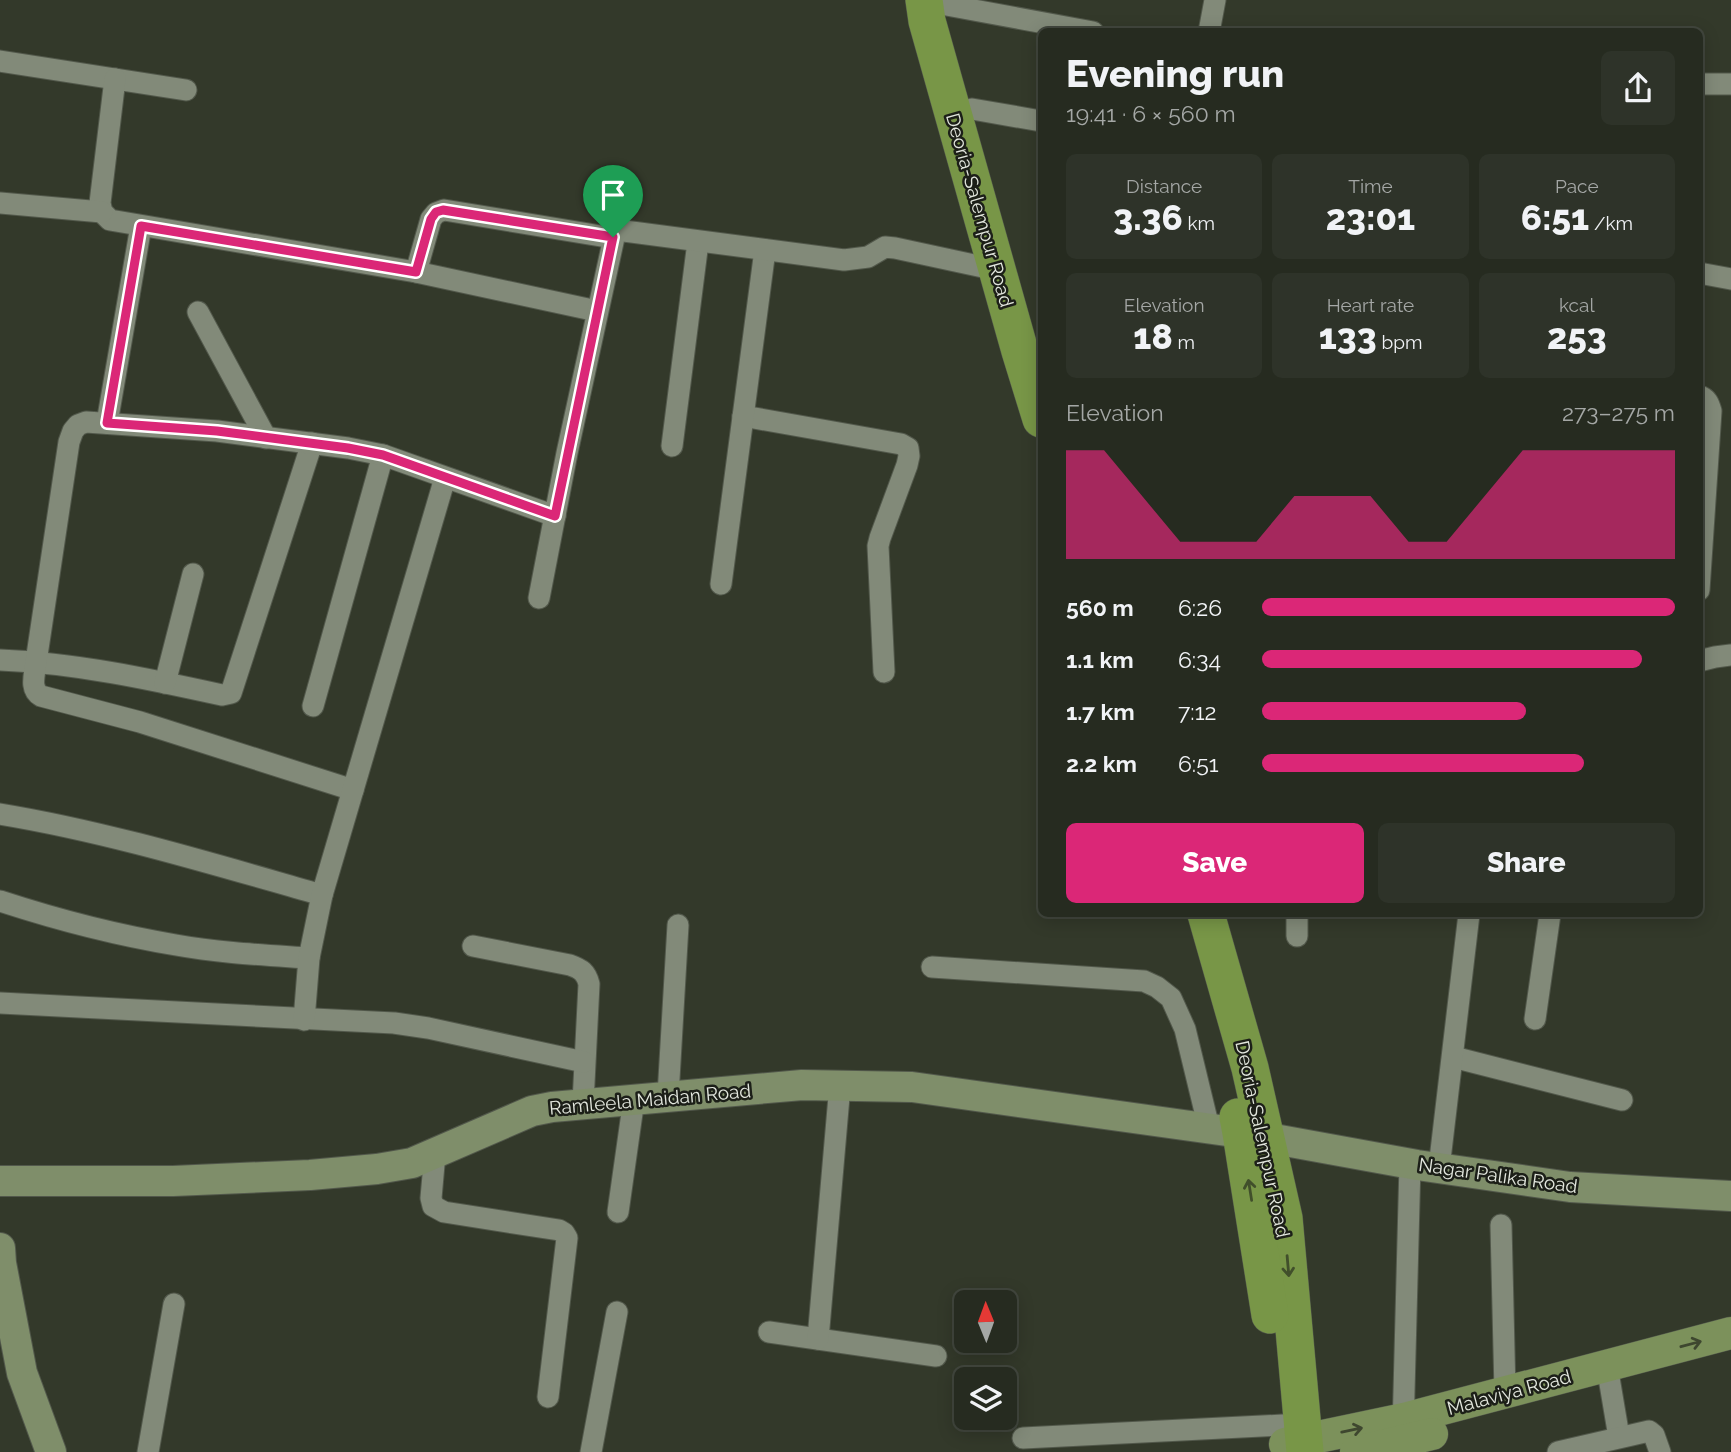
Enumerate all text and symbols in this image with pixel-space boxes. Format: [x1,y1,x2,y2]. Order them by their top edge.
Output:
text: Evening run [1066,51,1284,96]
button: share [1601,51,1675,125]
text: 19:41 · 6 × 560 m [1066,100,1236,127]
street label: Deoria-Salempur Road [942,111,1018,309]
pin [583,165,643,237]
text: Distance [1126,175,1202,197]
text: Time [1348,175,1393,197]
text: Pace [1555,175,1599,197]
icon: arrive [594,176,632,214]
text: 3.36 [1113,197,1183,238]
text: 23:01 [1326,197,1415,238]
text: 6:51 [1521,197,1589,238]
text: km [1183,212,1215,234]
text: /km [1589,212,1633,234]
text: Elevation [1124,294,1205,316]
text: Heart rate [1327,294,1414,316]
text: kcal [1559,294,1595,316]
text: 18 [1133,316,1173,357]
text: 133 [1319,316,1377,357]
text: 253 [1547,316,1607,357]
text: m [1173,331,1195,353]
text: bpm [1377,331,1422,353]
text: Elevation [1066,399,1164,426]
text: 273–275 m [1562,399,1675,426]
text: 560 m [1066,594,1134,621]
text: 6:26 [1178,594,1222,621]
text: 1.1 km [1066,646,1134,673]
text: 6:34 [1178,646,1221,673]
text: 1.7 km [1066,698,1135,725]
text: 7:12 [1178,698,1216,725]
text: 2.2 km [1066,750,1137,777]
text: 6:51 [1178,750,1219,777]
button: Save [1066,823,1364,903]
button: Share [1378,823,1675,903]
street label: Deoria-Salempur Road [1231,1039,1295,1239]
street label: Ramleela Maidan Road [548,1079,752,1119]
street label: Nagar Palika Road [1417,1153,1579,1197]
one-way arrow [1243,1179,1256,1202]
one-way arrow [1282,1254,1295,1276]
north arrow [954,1290,1017,1353]
map controls [954,1290,1017,1430]
one-way arrow [1679,1337,1702,1350]
street label: Malaviya Road [1445,1365,1573,1419]
button: layers [954,1367,1017,1430]
one-way arrow [1340,1423,1363,1437]

